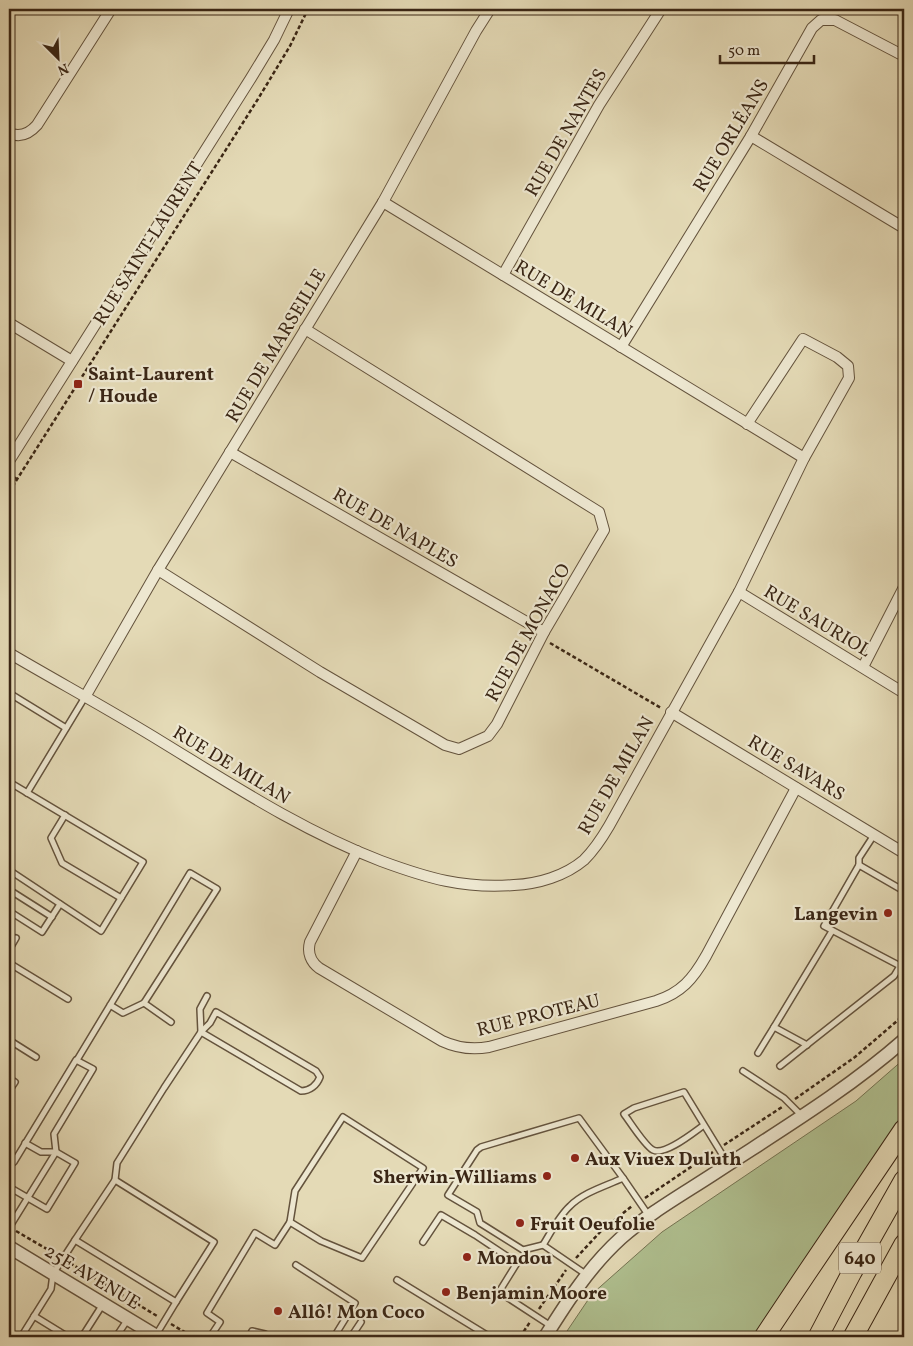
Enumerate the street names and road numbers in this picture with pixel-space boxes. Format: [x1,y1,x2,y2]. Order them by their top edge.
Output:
street label: RUE DE NANTES [520,64,614,202]
street label: RUE ORLÉANS [688,75,776,197]
street label: RUE SAINT-LAURENT [88,157,210,331]
street label: RUE DE MILAN [509,254,637,345]
street label: RUE DE MARSEILLE [220,264,333,428]
street label: RUE DE NAPLES [328,482,462,575]
street label: RUE DE MONACO [480,559,578,707]
street label: RUE SAURIOL [758,579,876,664]
street label: RUE DE MILAN [572,712,661,840]
street label: RUE DE MILAN [167,720,295,811]
street label: RUE SAVARS [742,729,850,808]
street label: RUE PROTEAU [474,988,603,1044]
street label: 25E AVENUE [39,1239,145,1317]
road number: 640 [839,1242,881,1274]

